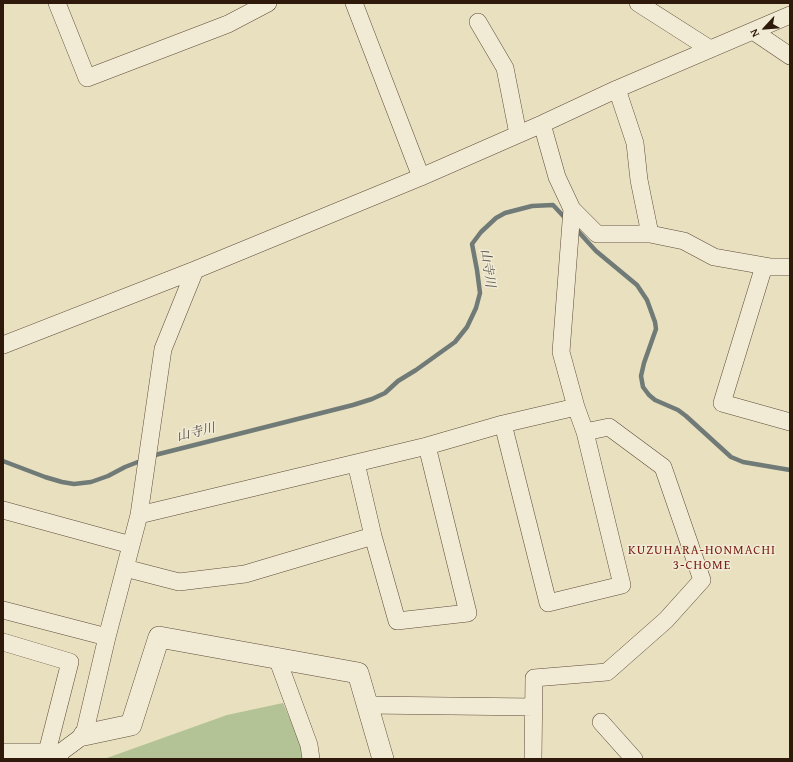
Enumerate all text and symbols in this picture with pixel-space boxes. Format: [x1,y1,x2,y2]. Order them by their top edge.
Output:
north arrow [745,8,785,48]
text: N [745,26,763,40]
water label: 山寺川 [477,248,497,288]
water label: 山寺川 [175,421,217,445]
district label: KUZUHARA-HONMACHI 3-CHOME [628,543,776,574]

